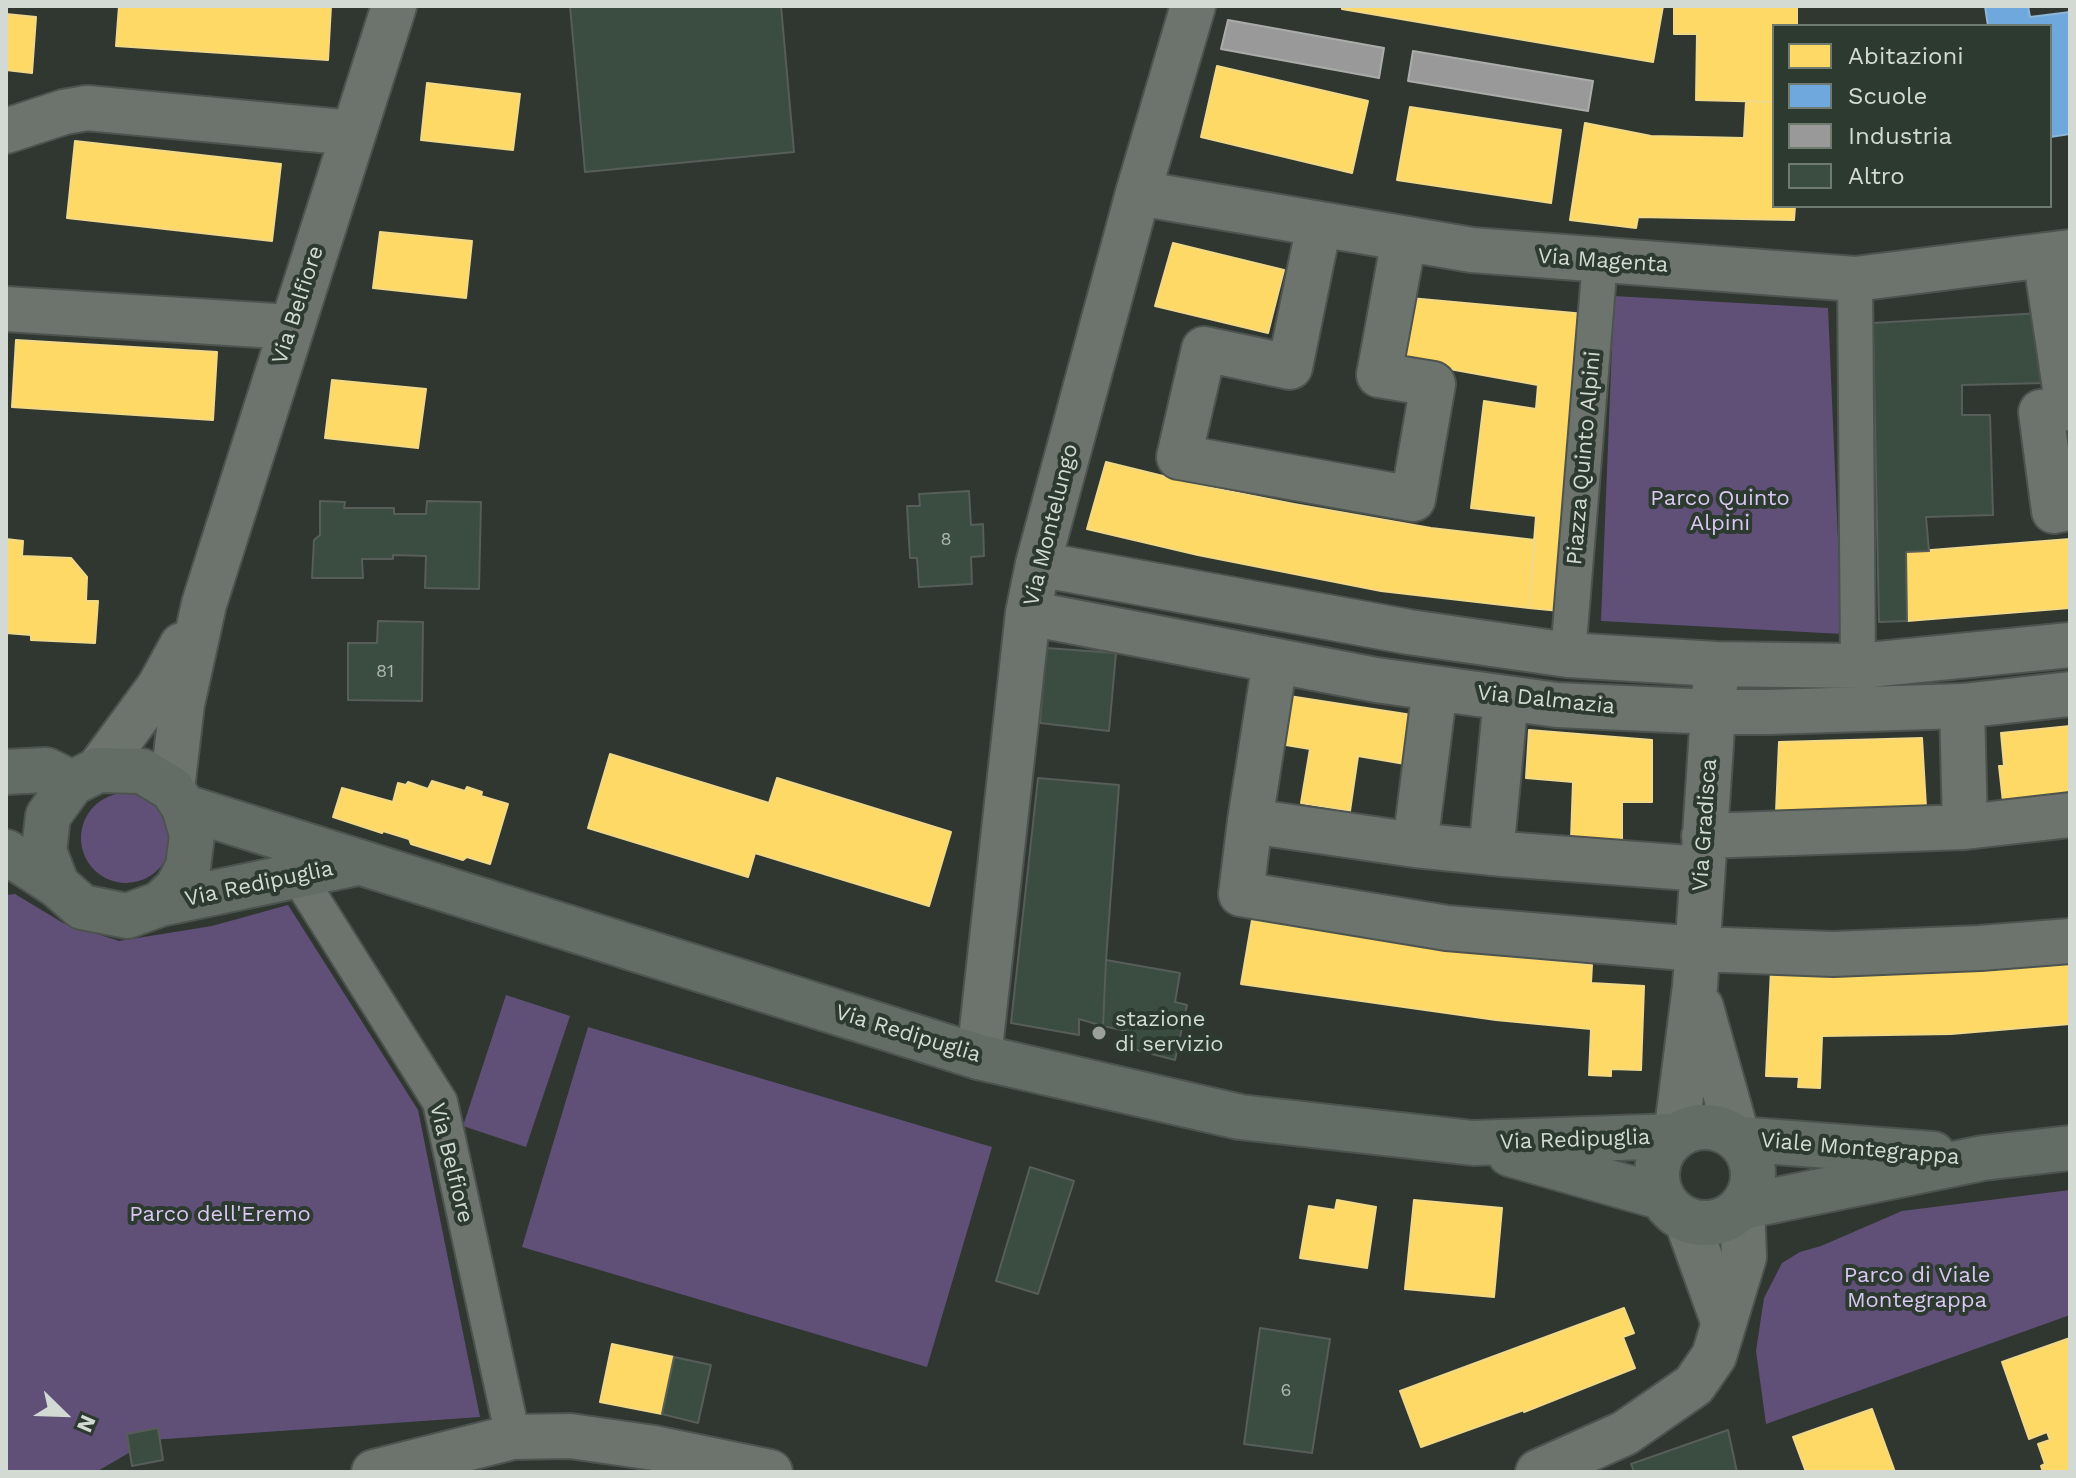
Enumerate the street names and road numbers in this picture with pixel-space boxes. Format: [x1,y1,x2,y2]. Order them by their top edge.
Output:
street label: Via Belfiore [266,242,330,368]
street label: Via Magenta [1537,243,1669,279]
street label: Piazza Quinto Alpini [1561,350,1607,566]
street label: Via Montelungo [1018,441,1084,609]
street label: Via Dalmazia [1476,680,1616,720]
street label: Via Gradisca [1687,758,1723,892]
street label: Via Redipuglia [183,855,335,913]
street label: Via Redipuglia [832,999,984,1069]
street label: Via Belfiore [423,1100,479,1226]
street label: Via Redipuglia [1499,1124,1651,1156]
street label: Viale Montegrappa [1759,1127,1961,1171]

